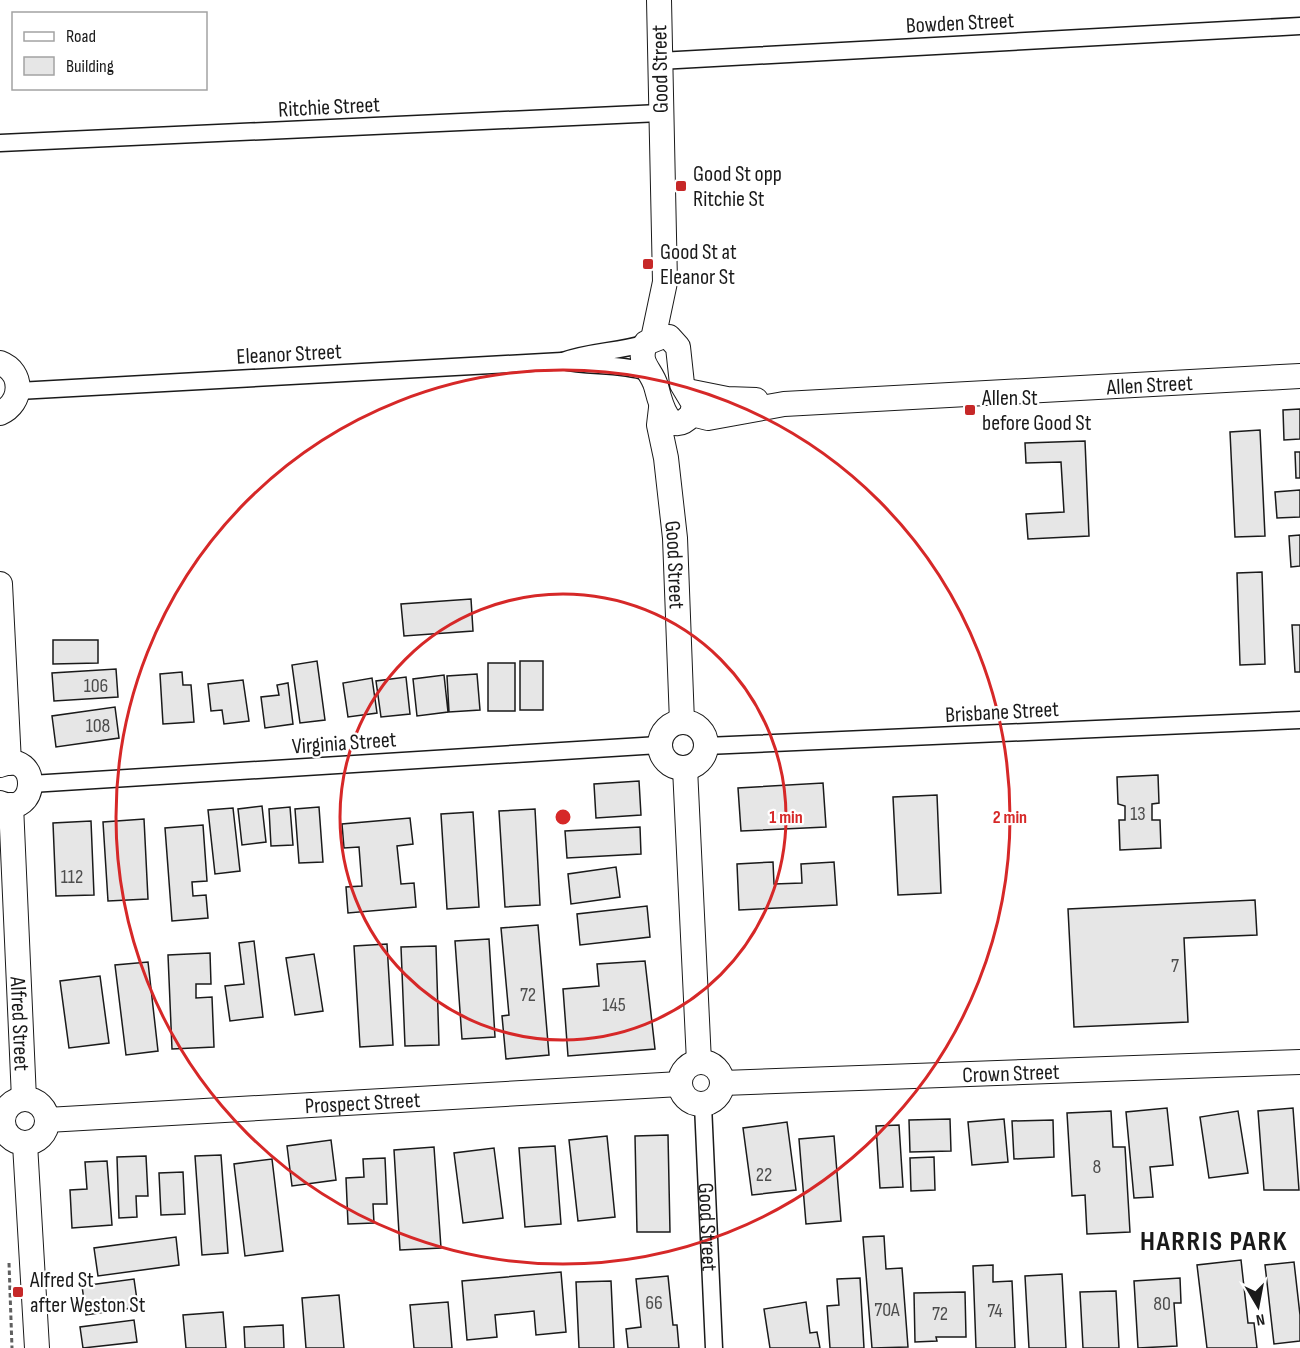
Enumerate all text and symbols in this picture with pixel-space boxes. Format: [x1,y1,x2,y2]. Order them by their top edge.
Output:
street label: Bowden Street [905,7,1015,40]
legend [12,12,207,90]
street label: Good Street [646,24,675,113]
text: Road [66,26,96,47]
text: Building [66,56,114,77]
street label: Ritchie Street [278,91,381,124]
place label: Good St opp Ritchie St [693,161,782,213]
marker: Good St opp Ritchie St [674,179,688,193]
place label: Good St at Eleanor St [660,239,737,291]
marker: Good St at Eleanor St [641,257,655,271]
street label: Eleanor Street [236,338,343,371]
street label: Allen Street [1105,370,1194,402]
place label: Allen St before Good St [981,385,1092,437]
marker: Allen St before Good St [963,403,977,417]
street label: Good Street [658,519,690,610]
house number: 106 [84,674,108,698]
street label: Brisbane Street [945,696,1060,729]
house number: 108 [86,714,110,738]
street label: Virginia Street [291,726,397,761]
house number: 13 [1130,802,1146,826]
centre of rings [553,807,573,827]
text: 1 min [769,807,803,828]
text: 2 min [993,807,1027,828]
house number: 112 [61,865,83,889]
house number: 7 [1171,954,1179,978]
street label: Alfred Street [4,975,35,1072]
house number: 72 [520,983,536,1007]
house number: 145 [602,993,626,1017]
street label: Crown Street [962,1059,1060,1089]
street label: Prospect Street [304,1087,421,1120]
house number: 8 [1093,1155,1101,1179]
house number: 22 [756,1163,772,1187]
street label: Good Street [692,1182,723,1272]
district label: HARRIS PARK [1140,1225,1288,1258]
place label: Alfred St after Weston St [29,1267,146,1319]
north arrow [1228,1276,1288,1336]
marker: Alfred St after Weston St [11,1285,25,1299]
house number: 66 [645,1291,663,1315]
house number: 80 [1153,1292,1171,1316]
house number: 70A [874,1298,900,1322]
house number: 74 [987,1299,1003,1323]
house number: 72 [932,1302,948,1326]
text: N [1254,1309,1266,1329]

